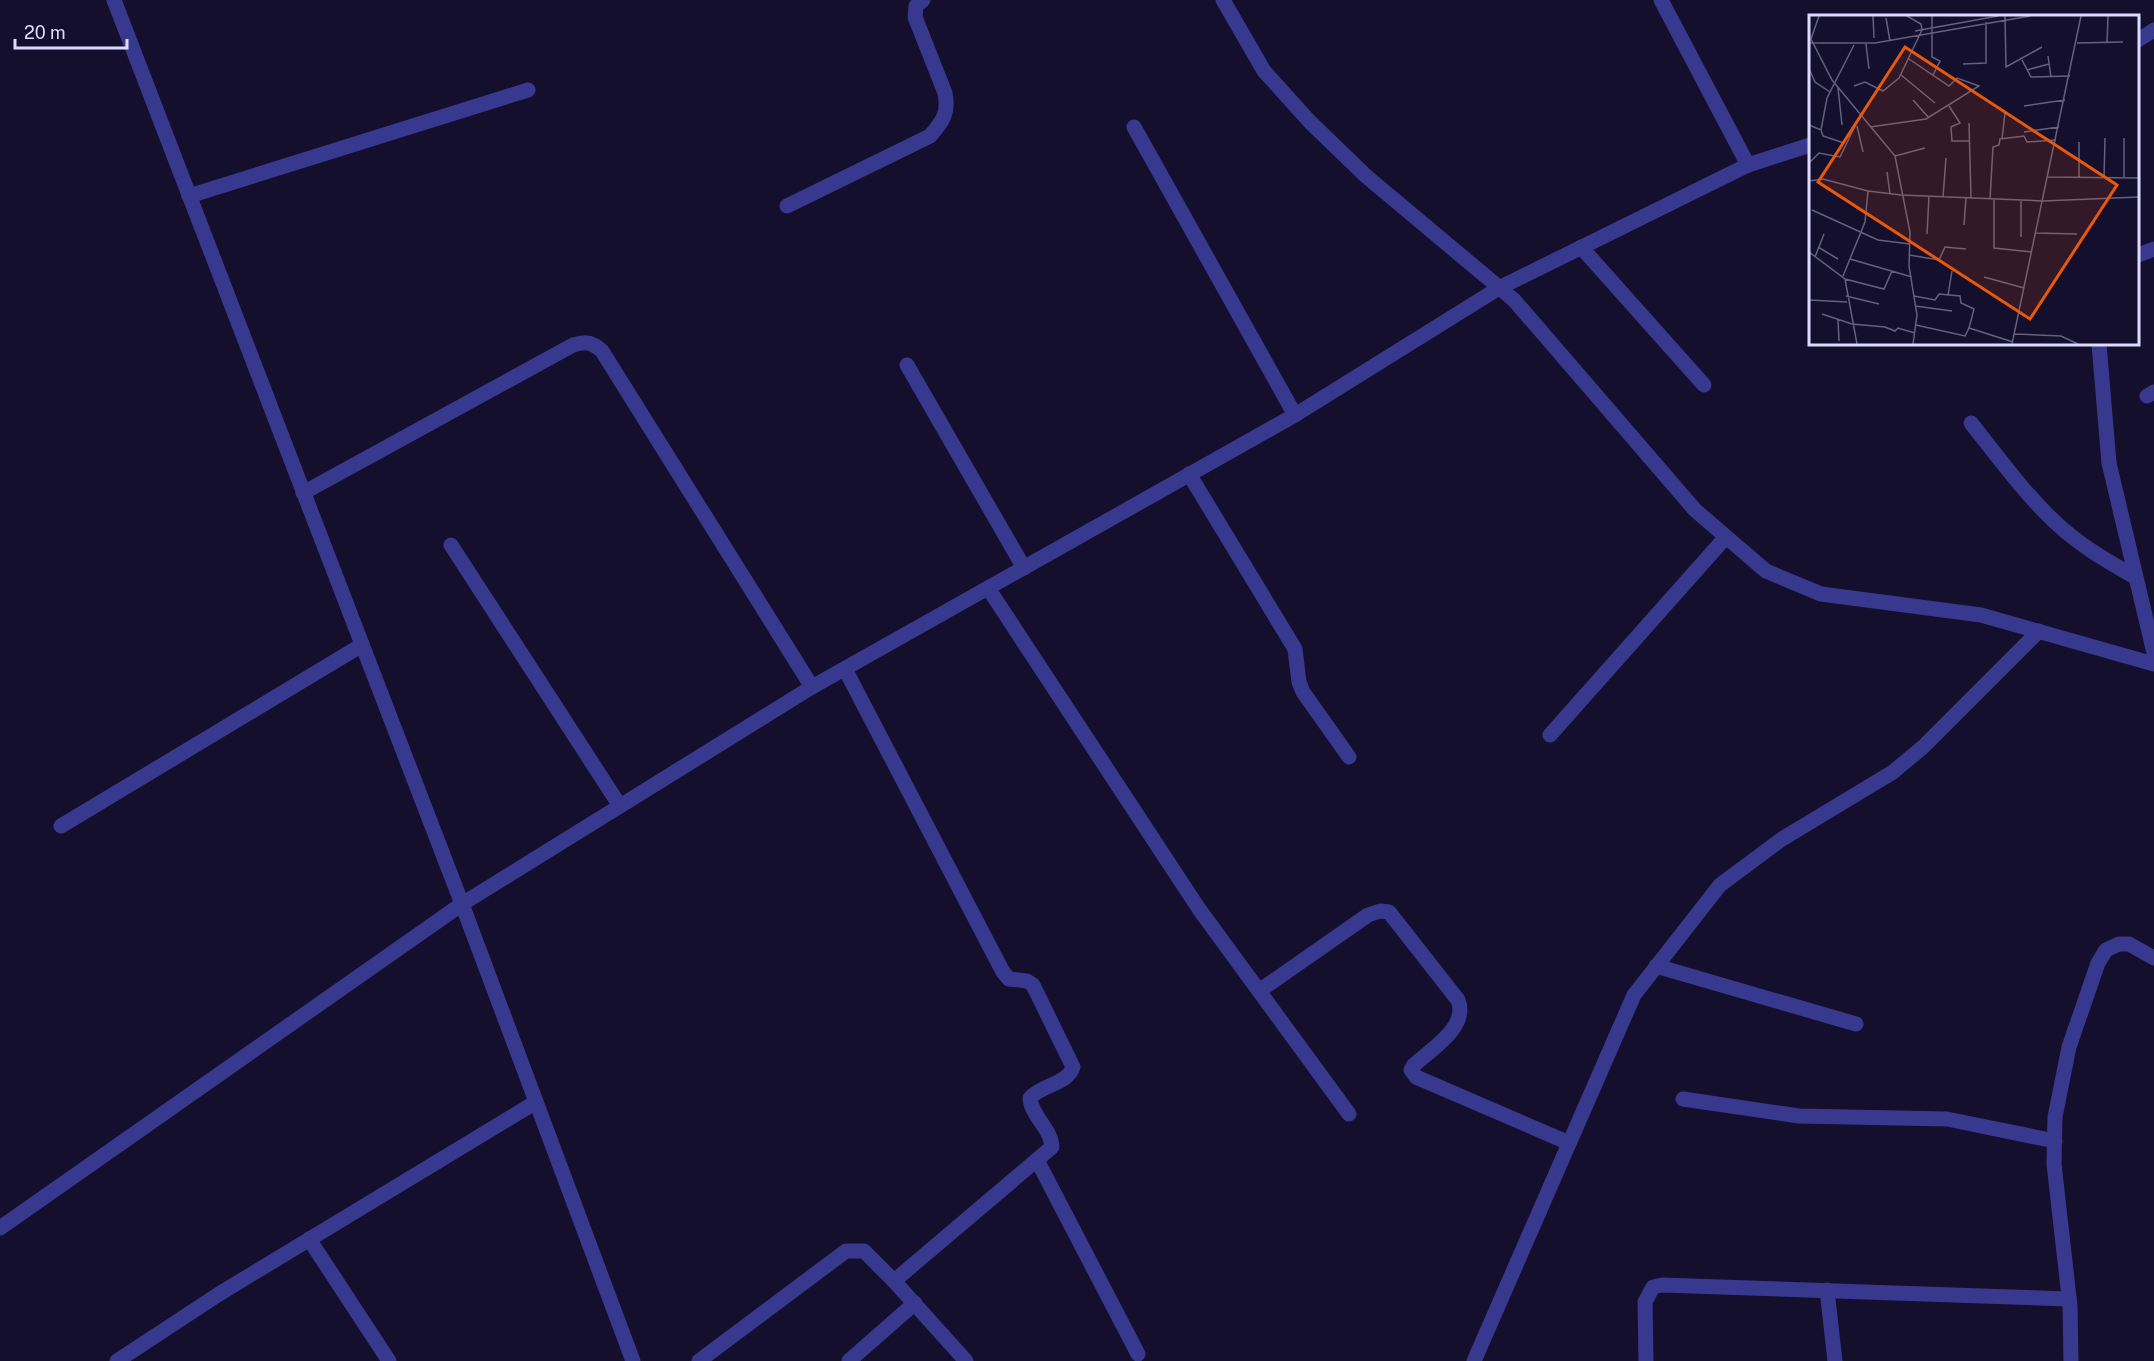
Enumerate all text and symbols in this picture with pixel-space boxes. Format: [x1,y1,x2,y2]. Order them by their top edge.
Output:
scale bar [15,12,128,50]
inset map [1809,15,2139,345]
text: 20 m [24,22,66,43]

